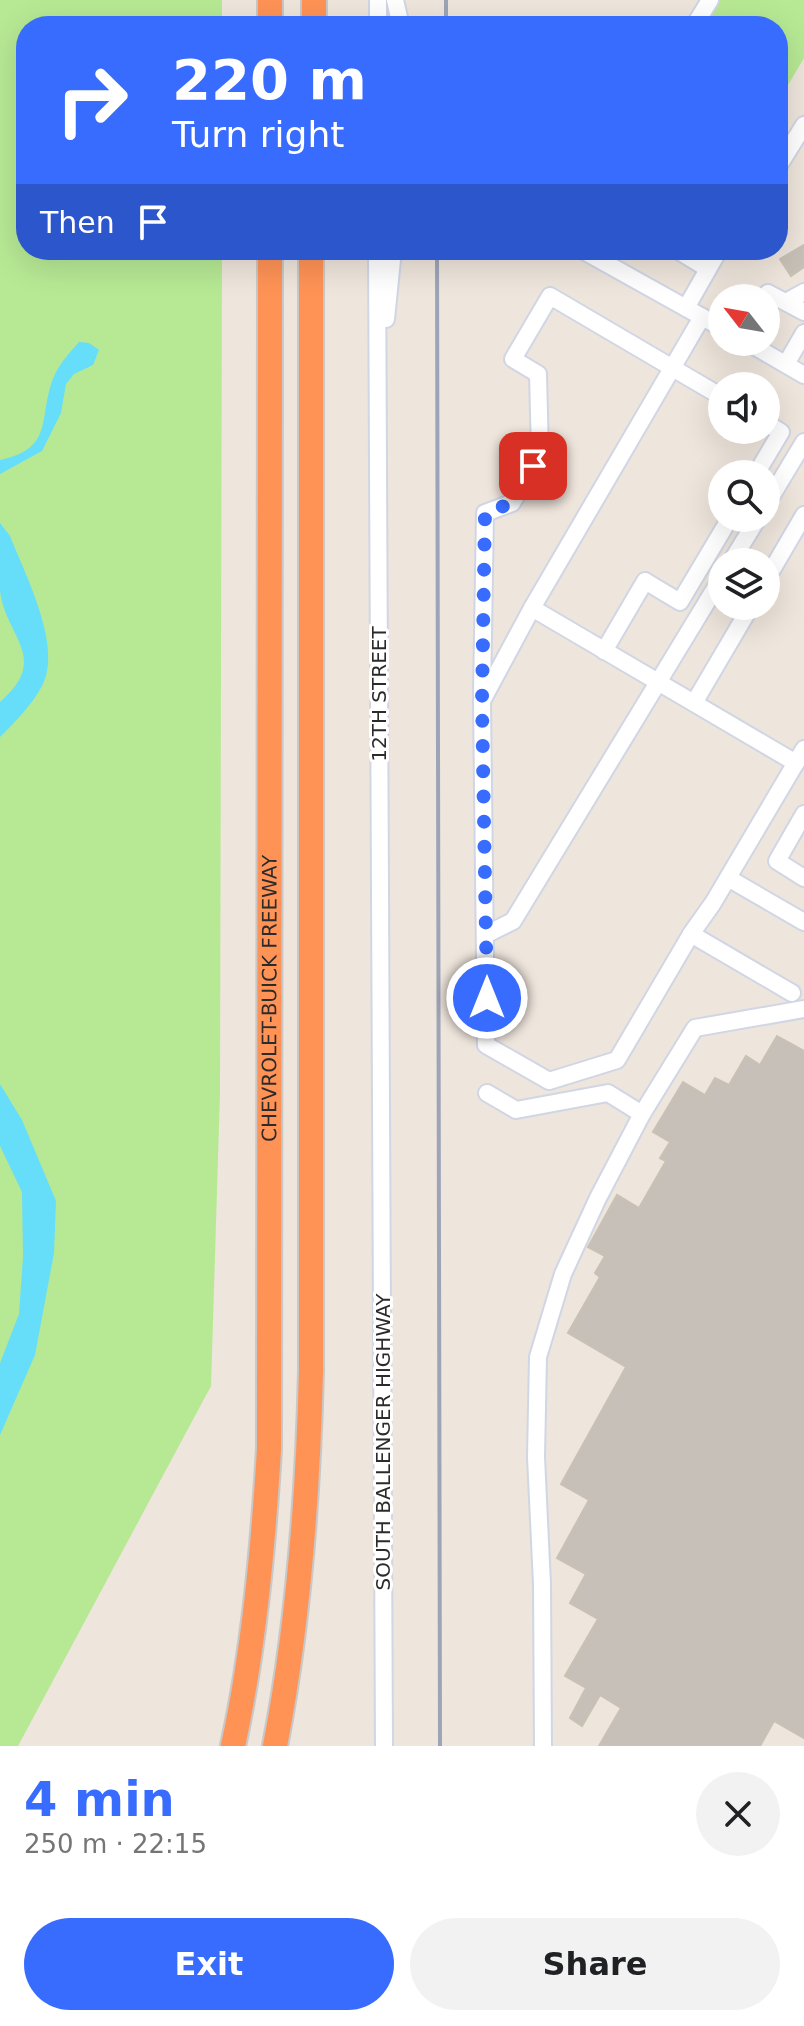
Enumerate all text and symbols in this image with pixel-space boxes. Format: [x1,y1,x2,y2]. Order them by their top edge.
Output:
text: 220 m [172,47,367,112]
icon: right [40,48,144,152]
text: Turn right [172,114,344,155]
icon: arrive [131,200,175,244]
text: Then [40,205,115,240]
north arrow [708,284,780,356]
map controls [708,284,780,620]
button: sound [708,372,780,444]
pin [499,432,567,500]
icon: arrive [511,444,555,488]
button: search [708,460,780,532]
button: layers [708,548,780,620]
street label: 12TH STREET [367,626,391,762]
street label: CHEVROLET-BUICK FREEWAY [257,854,281,1142]
position arrow [445,956,529,1040]
street label: SOUTH BALLENGER HIGHWAY [371,1293,395,1590]
text: 4 min [24,1771,175,1827]
button: close [696,1772,780,1856]
text: 250 m · 22:15 [24,1829,207,1859]
button: Exit [24,1918,394,2010]
button: Share [410,1918,780,2010]

